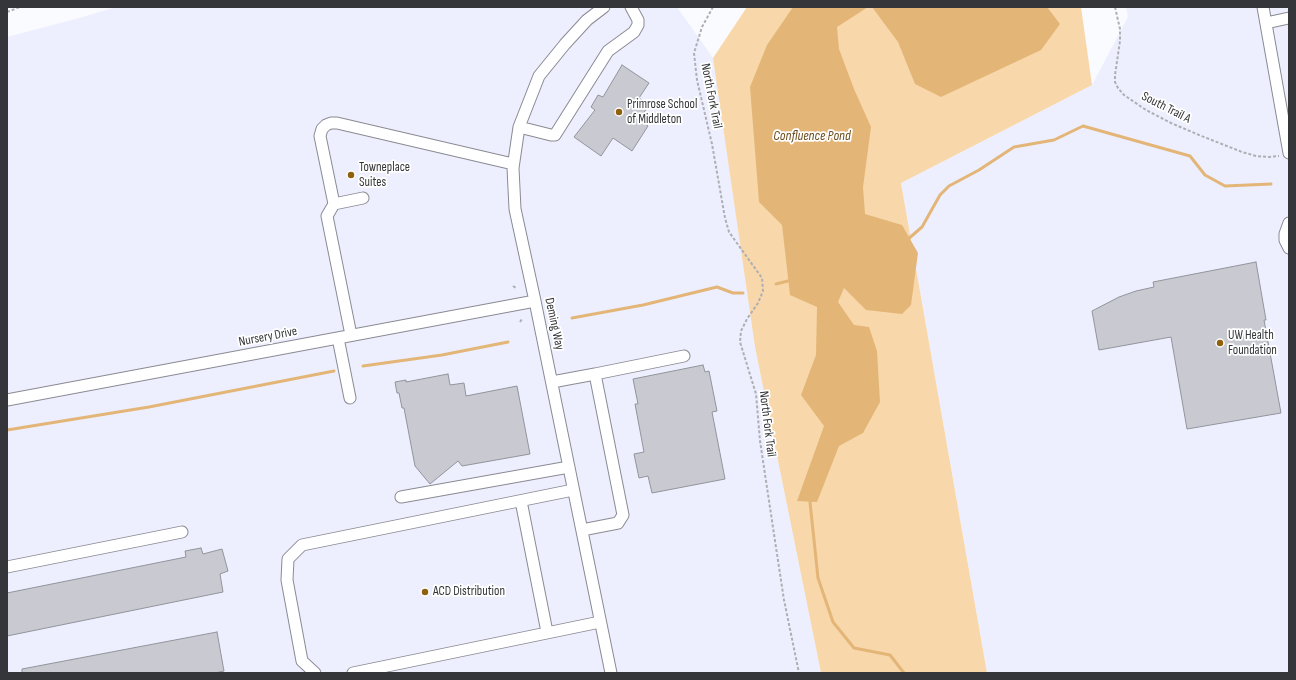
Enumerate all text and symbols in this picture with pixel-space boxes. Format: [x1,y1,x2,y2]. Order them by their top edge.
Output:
street label: North Fork Trail [697,62,725,130]
street label: South Trail A [1139,89,1193,127]
place label: Primrose School of Middleton [627,97,697,128]
marker: Primrose School of Middleton [614,107,624,117]
water label: Confluence Pond [773,128,851,144]
place label: Towneplace Suites [359,160,410,191]
marker: Towneplace Suites [346,170,356,180]
street label: Deming Way [541,296,567,352]
street label: Nursery Drive [237,324,299,350]
place label: UW Health Foundation [1228,328,1277,359]
marker: UW Health Foundation [1215,338,1225,348]
street label: North Fork Trail [755,390,779,458]
place label: ACD Distribution [433,584,505,600]
marker: ACD Distribution [420,587,430,597]

